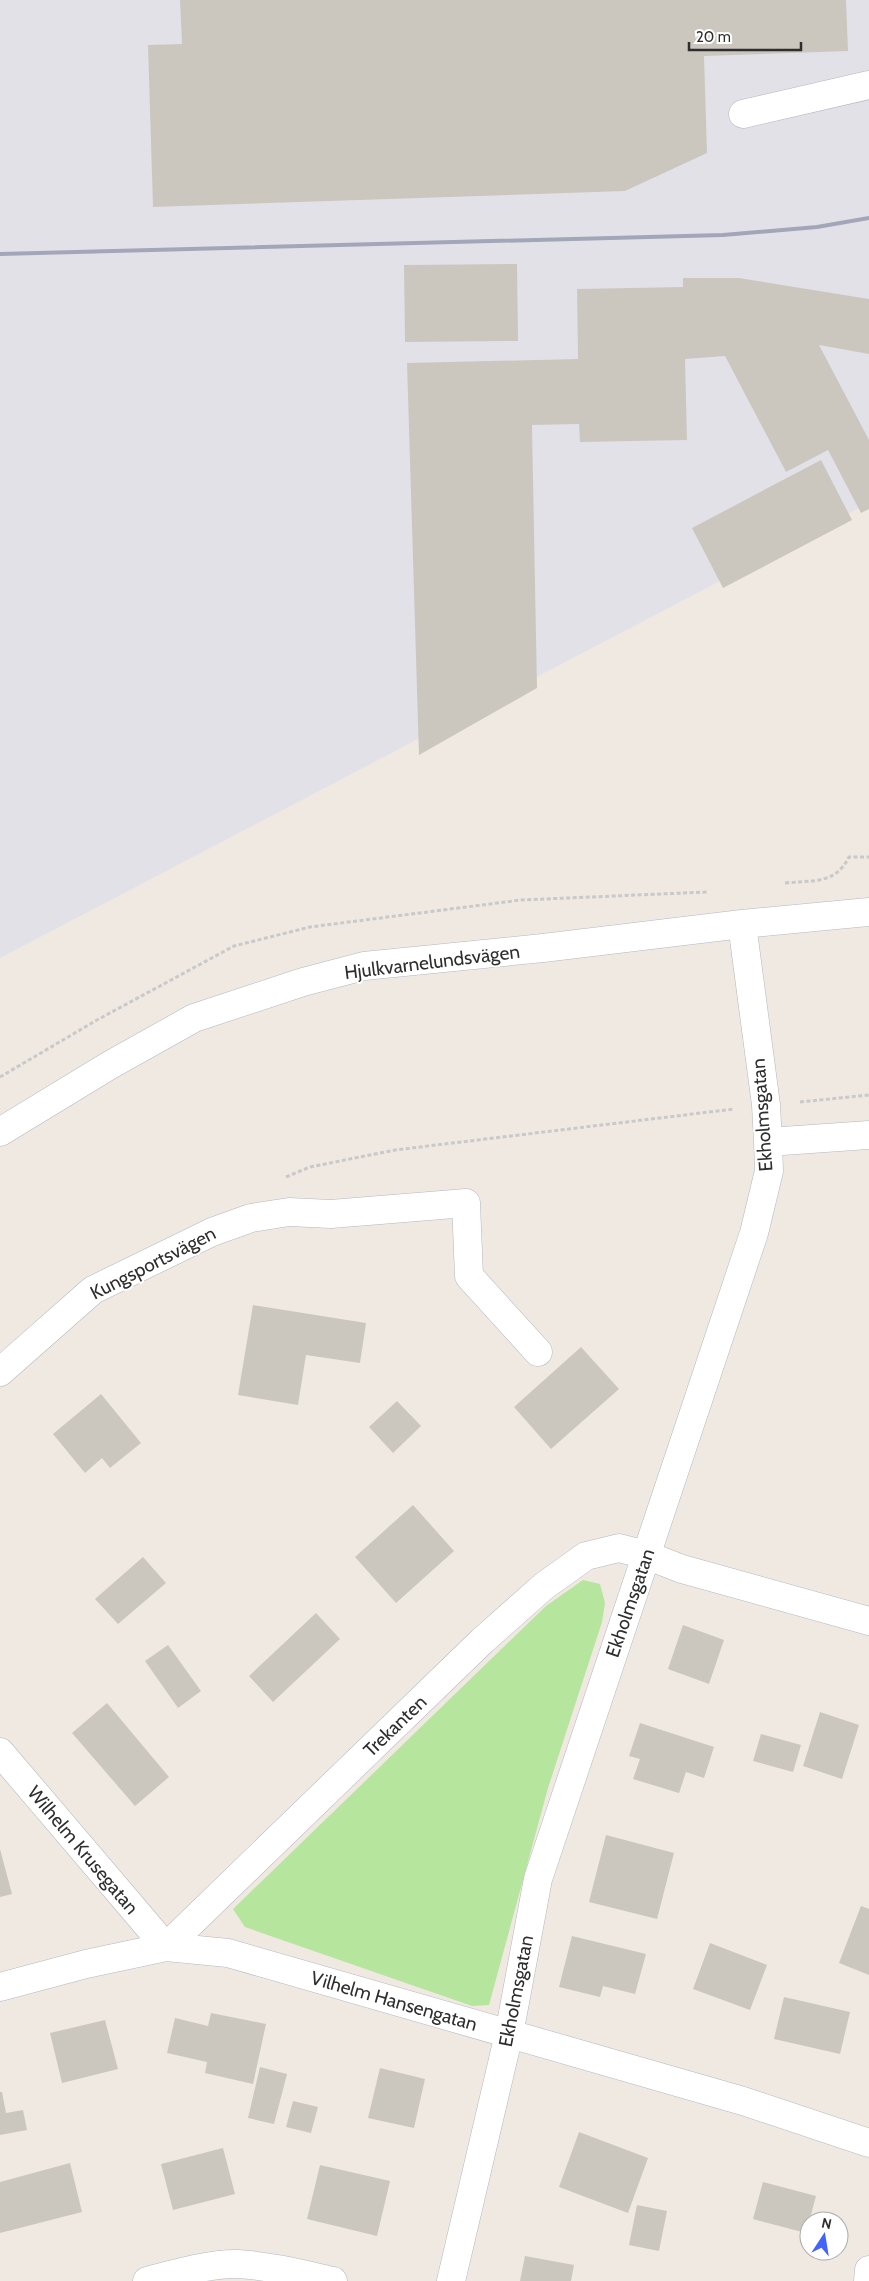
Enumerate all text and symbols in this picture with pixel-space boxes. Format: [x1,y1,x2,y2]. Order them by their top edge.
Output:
scale bar [689,20,802,52]
text: 20 m [696,28,731,46]
street label: Hjulkvarnelundsvägen [343,940,521,984]
street label: Ekholmsgatan [747,1058,777,1172]
street label: Kungsportsvägen [86,1221,220,1305]
street label: Ekholmsgatan [601,1546,659,1660]
street label: Trekanten [359,1690,431,1762]
street label: Wilhelm Krusegatan [23,1781,143,1919]
street label: Ekholmsgatan [494,1933,538,2049]
street label: Vilhelm Hansengatan [308,1966,480,2036]
north arrow [799,2211,849,2261]
text: N [820,2213,833,2233]

